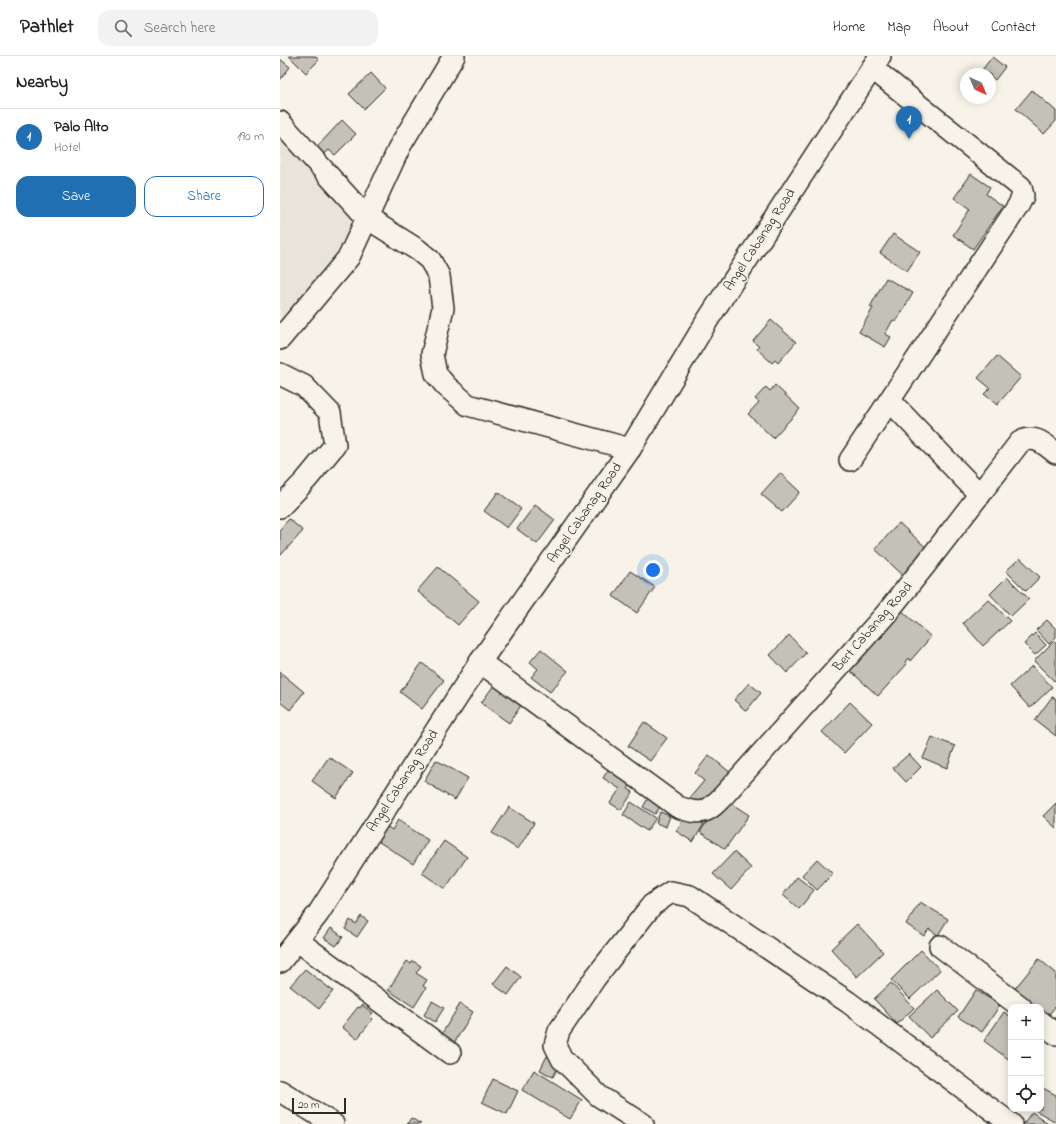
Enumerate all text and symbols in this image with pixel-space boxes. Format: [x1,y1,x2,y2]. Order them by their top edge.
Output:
search box [98,10,378,46]
text: Pathlet [20,14,74,41]
icon: search [112,17,134,39]
text: Search here [144,17,215,39]
text: Home [833,17,865,38]
text: Map [887,17,911,38]
text: About [933,17,969,38]
text: Contact [991,17,1036,38]
north arrow [960,68,996,104]
text: Nearby [16,70,68,95]
pin: 1 [896,106,922,139]
text: Palo Alto [54,116,109,138]
text: 1 [27,127,31,146]
text: 190 m [237,127,264,146]
text: Hotel [54,138,81,157]
button: Save [16,176,136,217]
button: Share [144,176,264,217]
street label: Angel Cabanag Road [719,184,802,296]
street label: Angel Cabanag Road [542,458,629,568]
your location [643,560,663,580]
street label: Bert Cabanag Road [827,577,919,678]
street label: Angel Cabanag Road [362,725,445,837]
map controls [1008,1004,1044,1112]
button: + [1008,1004,1044,1040]
button: − [1008,1040,1044,1076]
button: locate [1008,1076,1044,1112]
scale bar [292,1096,346,1115]
text: 20 m [298,1097,320,1113]

